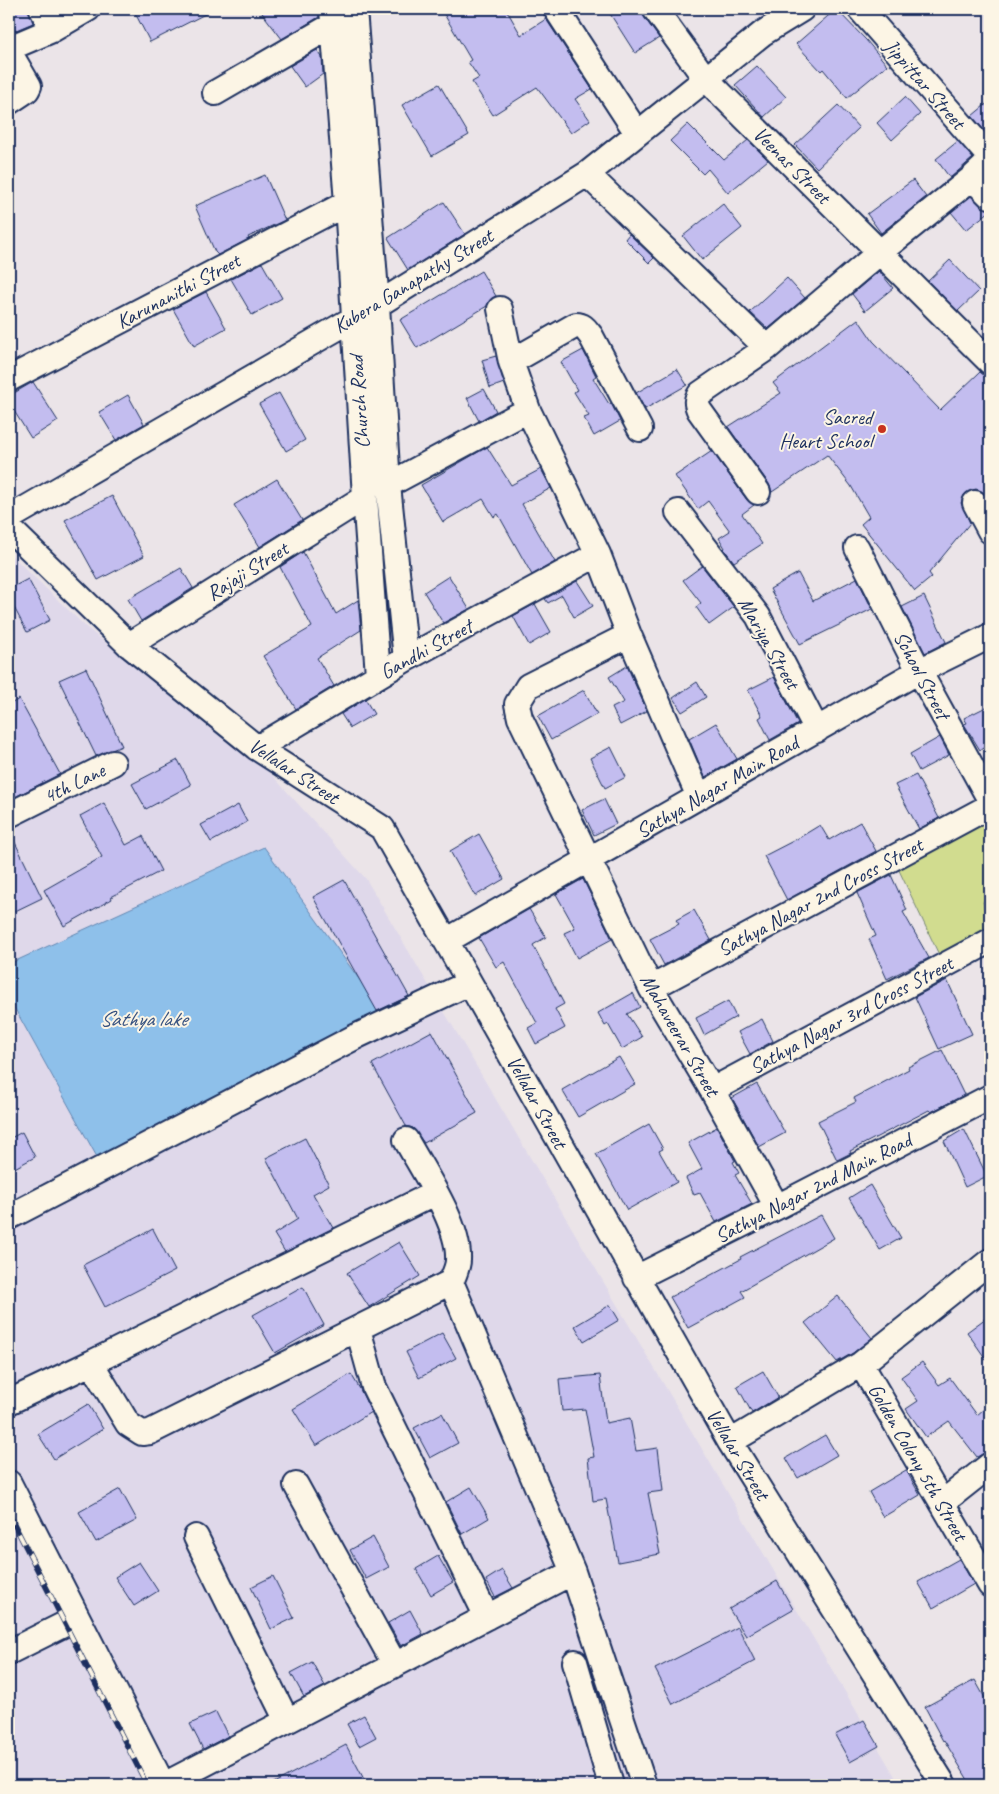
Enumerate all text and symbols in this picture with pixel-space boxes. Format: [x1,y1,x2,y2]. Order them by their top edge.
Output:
street label: Jippittar Street [878,33,973,136]
street label: Veenas Street [748,121,838,211]
street label: Kubera Ganapathy Street [328,222,499,339]
street label: Karunanithi Street [112,247,246,334]
street label: Church Road [343,351,375,449]
place label: Sacred Heart School [779,404,875,454]
marker: Sacred Heart School [876,423,888,435]
street label: Rajaji Street [201,535,294,606]
street label: Mariya Street [732,592,807,695]
street label: Gandhi Street [375,612,479,685]
street label: School Street [888,627,957,726]
street label: Sathya Nagar Main Road [631,728,806,844]
street label: Vellalar Street [244,732,346,811]
street label: 4th Lane [39,756,110,809]
street label: Sathya Nagar 2nd Cross Street [713,831,929,962]
street label: Sathya Nagar 3rd Cross Street [745,949,959,1080]
street label: Mahaveerar Street [634,969,727,1103]
water label: Sathya lake [100,1005,190,1033]
street label: Vellalar Street [501,1051,574,1155]
street label: Sathya Nagar 2nd Main Road [710,1125,919,1249]
street label: Golden Colony 5th Street [862,1379,975,1547]
street label: Vellalar Street [701,1403,777,1506]

